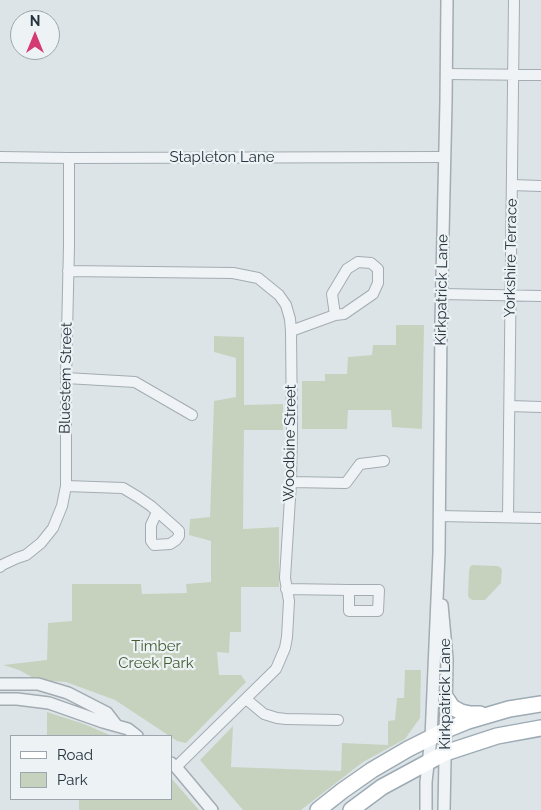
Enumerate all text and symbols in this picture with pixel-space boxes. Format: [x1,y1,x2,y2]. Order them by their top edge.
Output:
north arrow [10,10,60,60]
text: N [30,13,40,29]
street label: Stapleton Lane [169,148,275,166]
street label: Yorkshire Terrace [501,198,521,318]
street label: Kirkpatrick Lane [432,234,452,346]
street label: Bluestem Street [56,322,76,434]
street label: Woodbine Street [280,384,300,502]
park label: Timber Creek Park [118,637,194,672]
street label: Kirkpatrick Lane [436,638,454,750]
legend [10,735,172,800]
text: Road [57,746,93,764]
text: Park [57,771,88,789]

